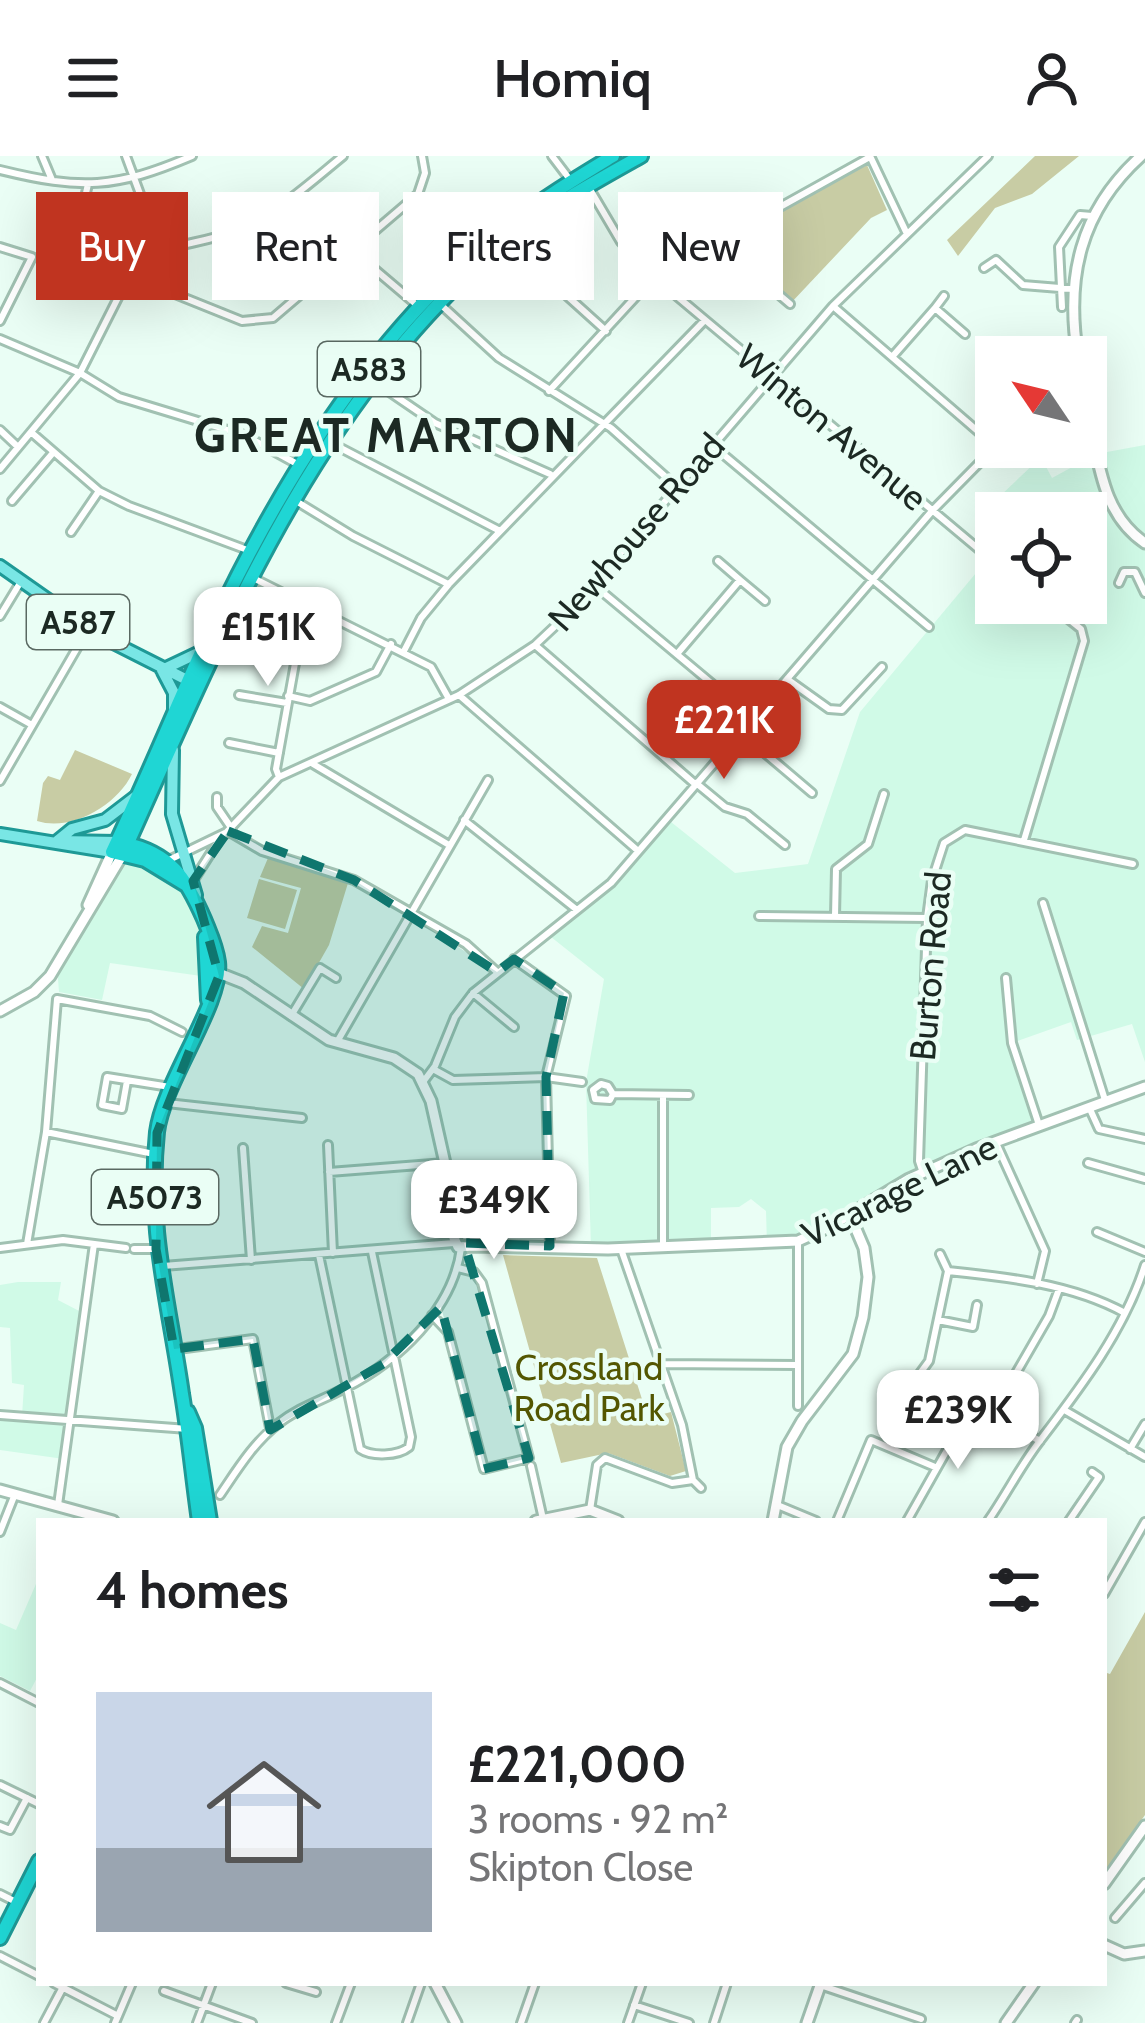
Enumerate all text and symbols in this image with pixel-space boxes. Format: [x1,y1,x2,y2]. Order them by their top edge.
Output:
icon: menu [60,45,126,111]
text: Homiq [493,45,652,111]
icon: person [1019,45,1085,111]
chip: Buy [36,192,188,300]
chip: Rent [212,192,379,300]
chip: Filters [403,192,594,300]
chip: New [618,192,783,300]
street label: Winton Avenue [728,334,936,520]
north arrow [975,336,1107,468]
map controls [975,336,1107,624]
road number: A583 [318,342,420,396]
district label: GREAT MARTON [194,406,580,464]
street label: Newhouse Road [538,424,734,640]
button: locate [975,492,1107,624]
pin: £151K [184,587,352,689]
road number: A587 [27,595,129,649]
text: £151K [221,602,315,650]
pin: £221K [640,680,808,782]
text: £221K [674,695,774,743]
street label: Burton Road [900,870,960,1062]
street label: Vicarage Lane [794,1124,1004,1256]
pin: £349K [410,1160,578,1262]
road number: A5073 [92,1170,218,1224]
text: £349K [438,1175,550,1223]
park label: Crossland Road Park [513,1345,665,1430]
pin: £239K [874,1370,1042,1472]
text: £239K [904,1385,1012,1433]
icon: filters [981,1557,1047,1623]
text: 4 homes [96,1559,288,1621]
text: £221,000 [468,1733,687,1795]
icon: home [192,1740,336,1884]
text: 3 rooms · 92 m² [468,1795,728,1843]
text: Skipton Close [468,1843,693,1891]

